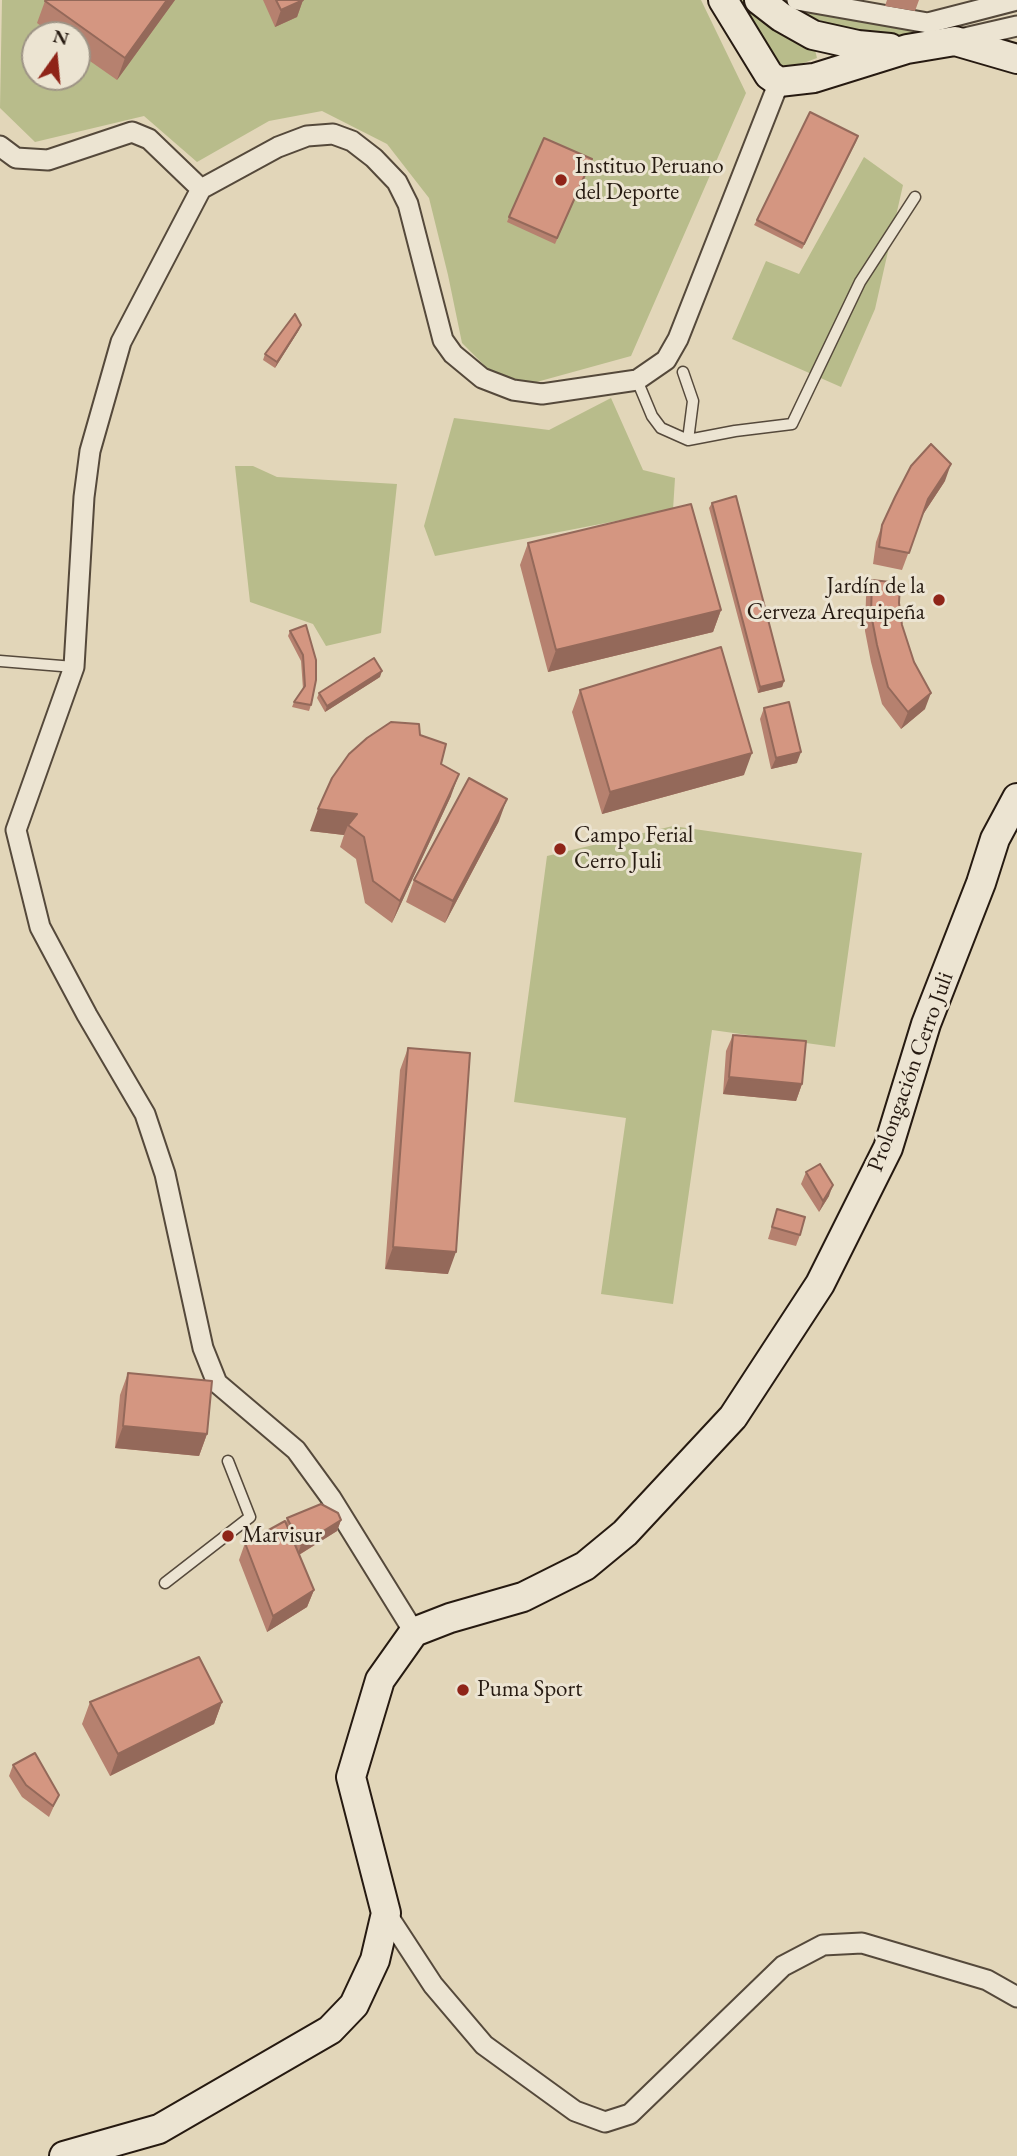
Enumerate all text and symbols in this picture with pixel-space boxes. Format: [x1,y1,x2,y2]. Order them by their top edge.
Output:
north arrow [21,21,91,91]
text: N [50,23,72,51]
place label: Instituo Peruano del Deporte [575,153,724,207]
marker: Instituo Peruano del Deporte [553,172,569,188]
place label: Jardín de la Cerveza Arequipeña [747,573,925,627]
marker: Jardín de la Cerveza Arequipeña [931,592,947,608]
place label: Campo Ferial Cerro Juli [574,822,693,876]
marker: Campo Ferial Cerro Juli [552,841,568,857]
street label: Prolongación Cerro Juli [862,968,960,1176]
place label: Marvisur [242,1522,322,1550]
marker: Marvisur [220,1528,236,1544]
place label: Puma Sport [477,1676,582,1704]
marker: Puma Sport [455,1682,471,1698]

